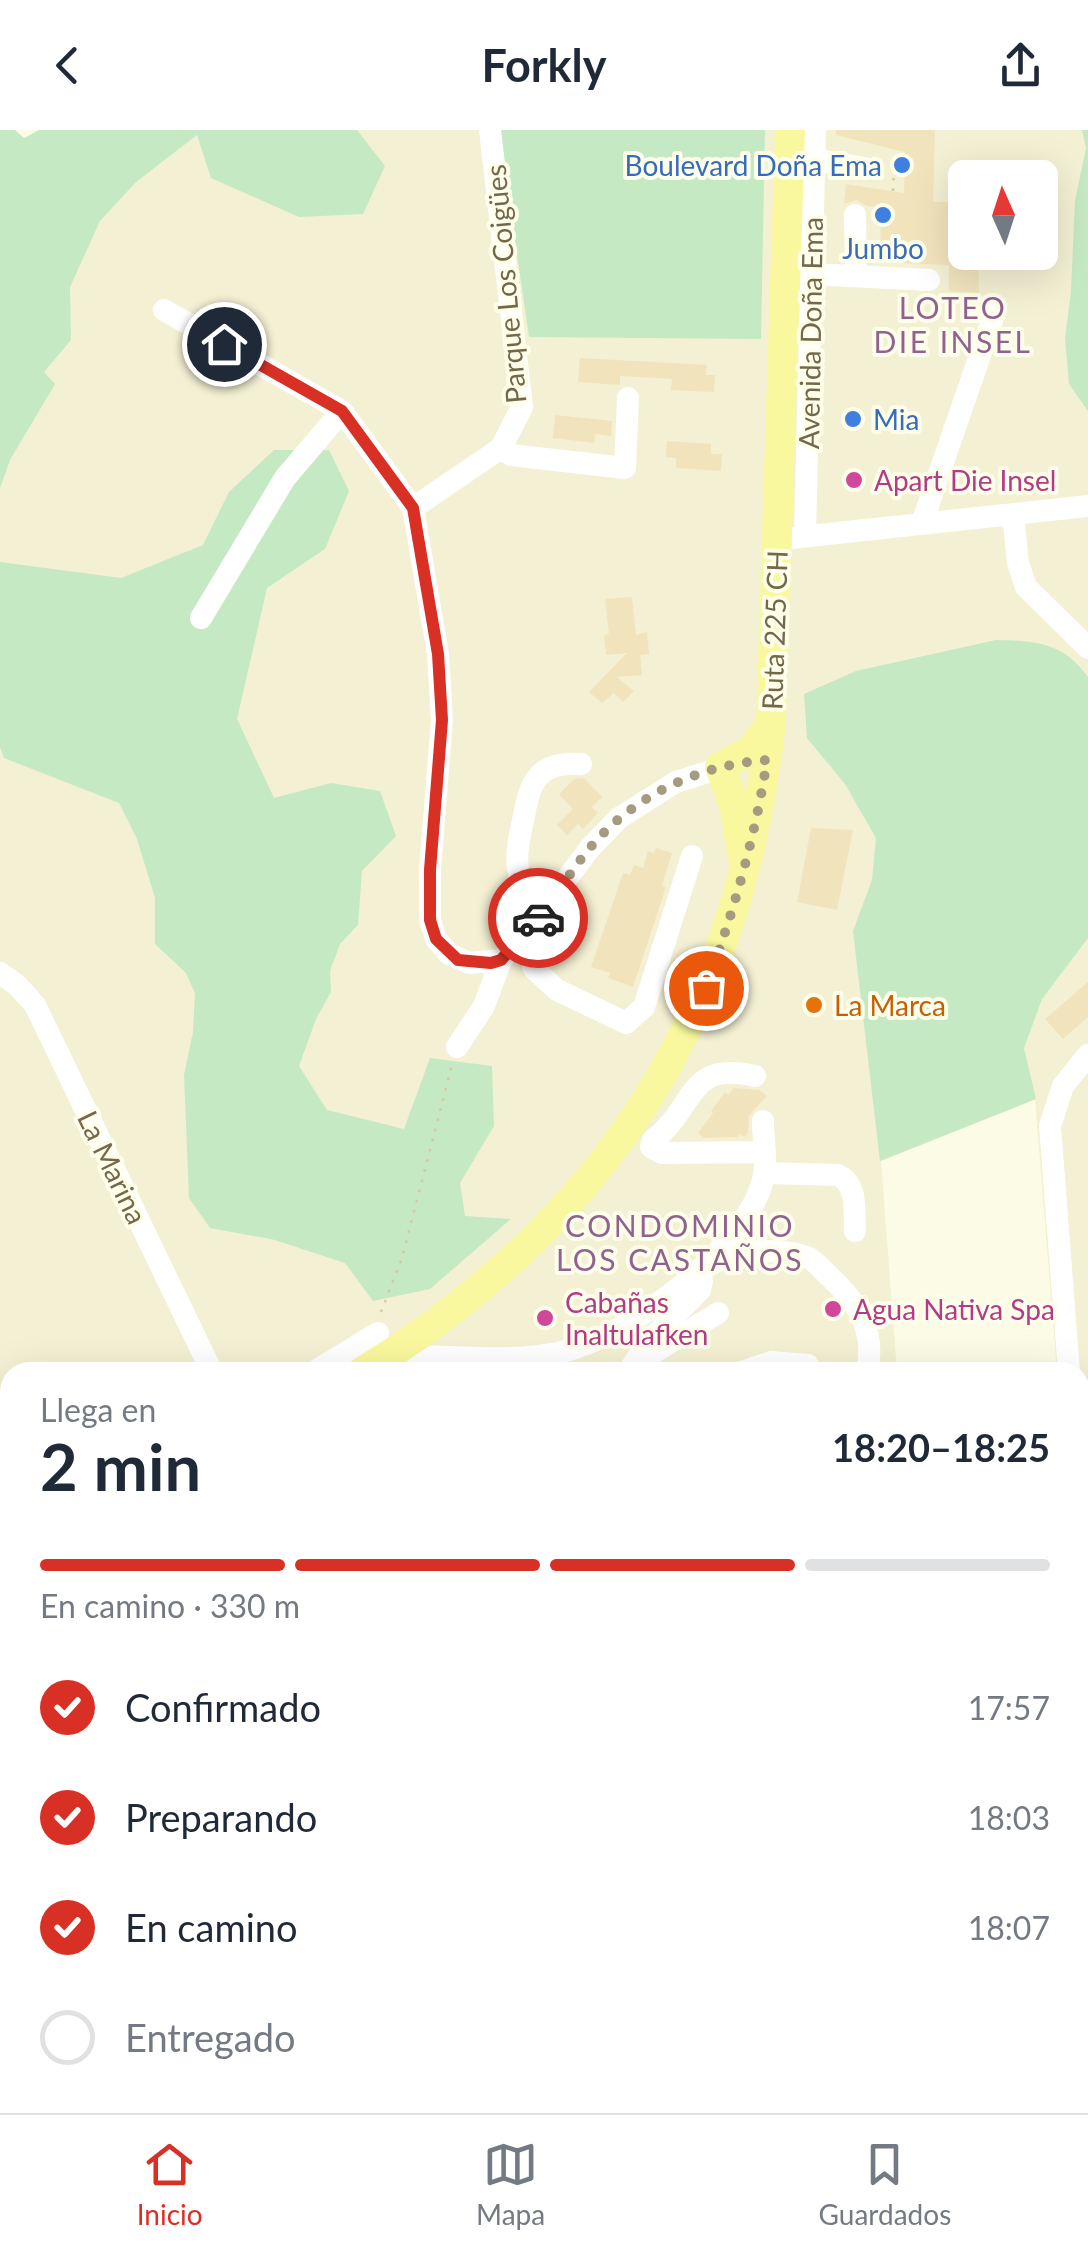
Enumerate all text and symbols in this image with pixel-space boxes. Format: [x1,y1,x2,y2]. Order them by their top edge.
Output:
icon: back [40,38,95,93]
text: Forkly [481,38,607,92]
icon: share [993,38,1048,93]
place label: Boulevard Doña Ema [625,148,882,182]
marker: Boulevard Doña Ema [891,154,913,176]
north arrow [948,160,1058,270]
map controls [948,160,1058,270]
street label: Parque Los Coigües [478,163,532,405]
marker: Jumbo [872,204,894,226]
street label: Avenida Doña Ema [791,217,829,449]
place label: Jumbo [842,231,924,265]
district label: LOTEO DIE INSEL [873,289,1033,359]
pin [182,302,267,387]
icon: home [197,317,252,372]
place label: Mia [873,402,919,436]
marker: Mia [842,408,864,430]
place label: Apart Die Insel [874,463,1056,497]
marker: Apart Die Insel [843,469,865,491]
street label: Ruta 225 CH [754,550,794,710]
courier [488,868,588,968]
icon: car [511,891,566,946]
pin [664,946,749,1031]
icon: bag [679,961,734,1016]
place label: La Marca [834,988,946,1022]
marker: La Marca [803,994,825,1016]
street label: La Marina [71,1105,155,1229]
district label: CONDOMINIO LOS CASTAÑOS [556,1207,804,1277]
place label: Cabañas Inaltulafken [565,1285,708,1351]
place label: Agua Nativa Spa [853,1292,1055,1326]
marker: Agua Nativa Spa [822,1298,844,1320]
marker: Cabañas Inaltulafken [534,1307,556,1329]
text: Llega en [40,1390,156,1429]
text: 18:20–18:25 [832,1424,1050,1470]
text: 2 min [40,1427,201,1505]
text: En camino · 330 m [40,1586,300,1625]
icon: check [40,1680,95,1735]
text: Confirmado [125,1684,321,1730]
text: 17:57 [968,1688,1050,1727]
icon: check [40,1790,95,1845]
text: Preparando [125,1794,317,1840]
text: 18:03 [968,1798,1050,1837]
icon: check [40,1900,95,1955]
text: En camino [125,1904,298,1950]
text: 18:07 [968,1908,1050,1947]
text: Entregado [125,2014,296,2060]
tab: Inicio [137,2137,203,2231]
tab: Mapa [476,2137,545,2231]
tab: Guardados [819,2137,951,2231]

